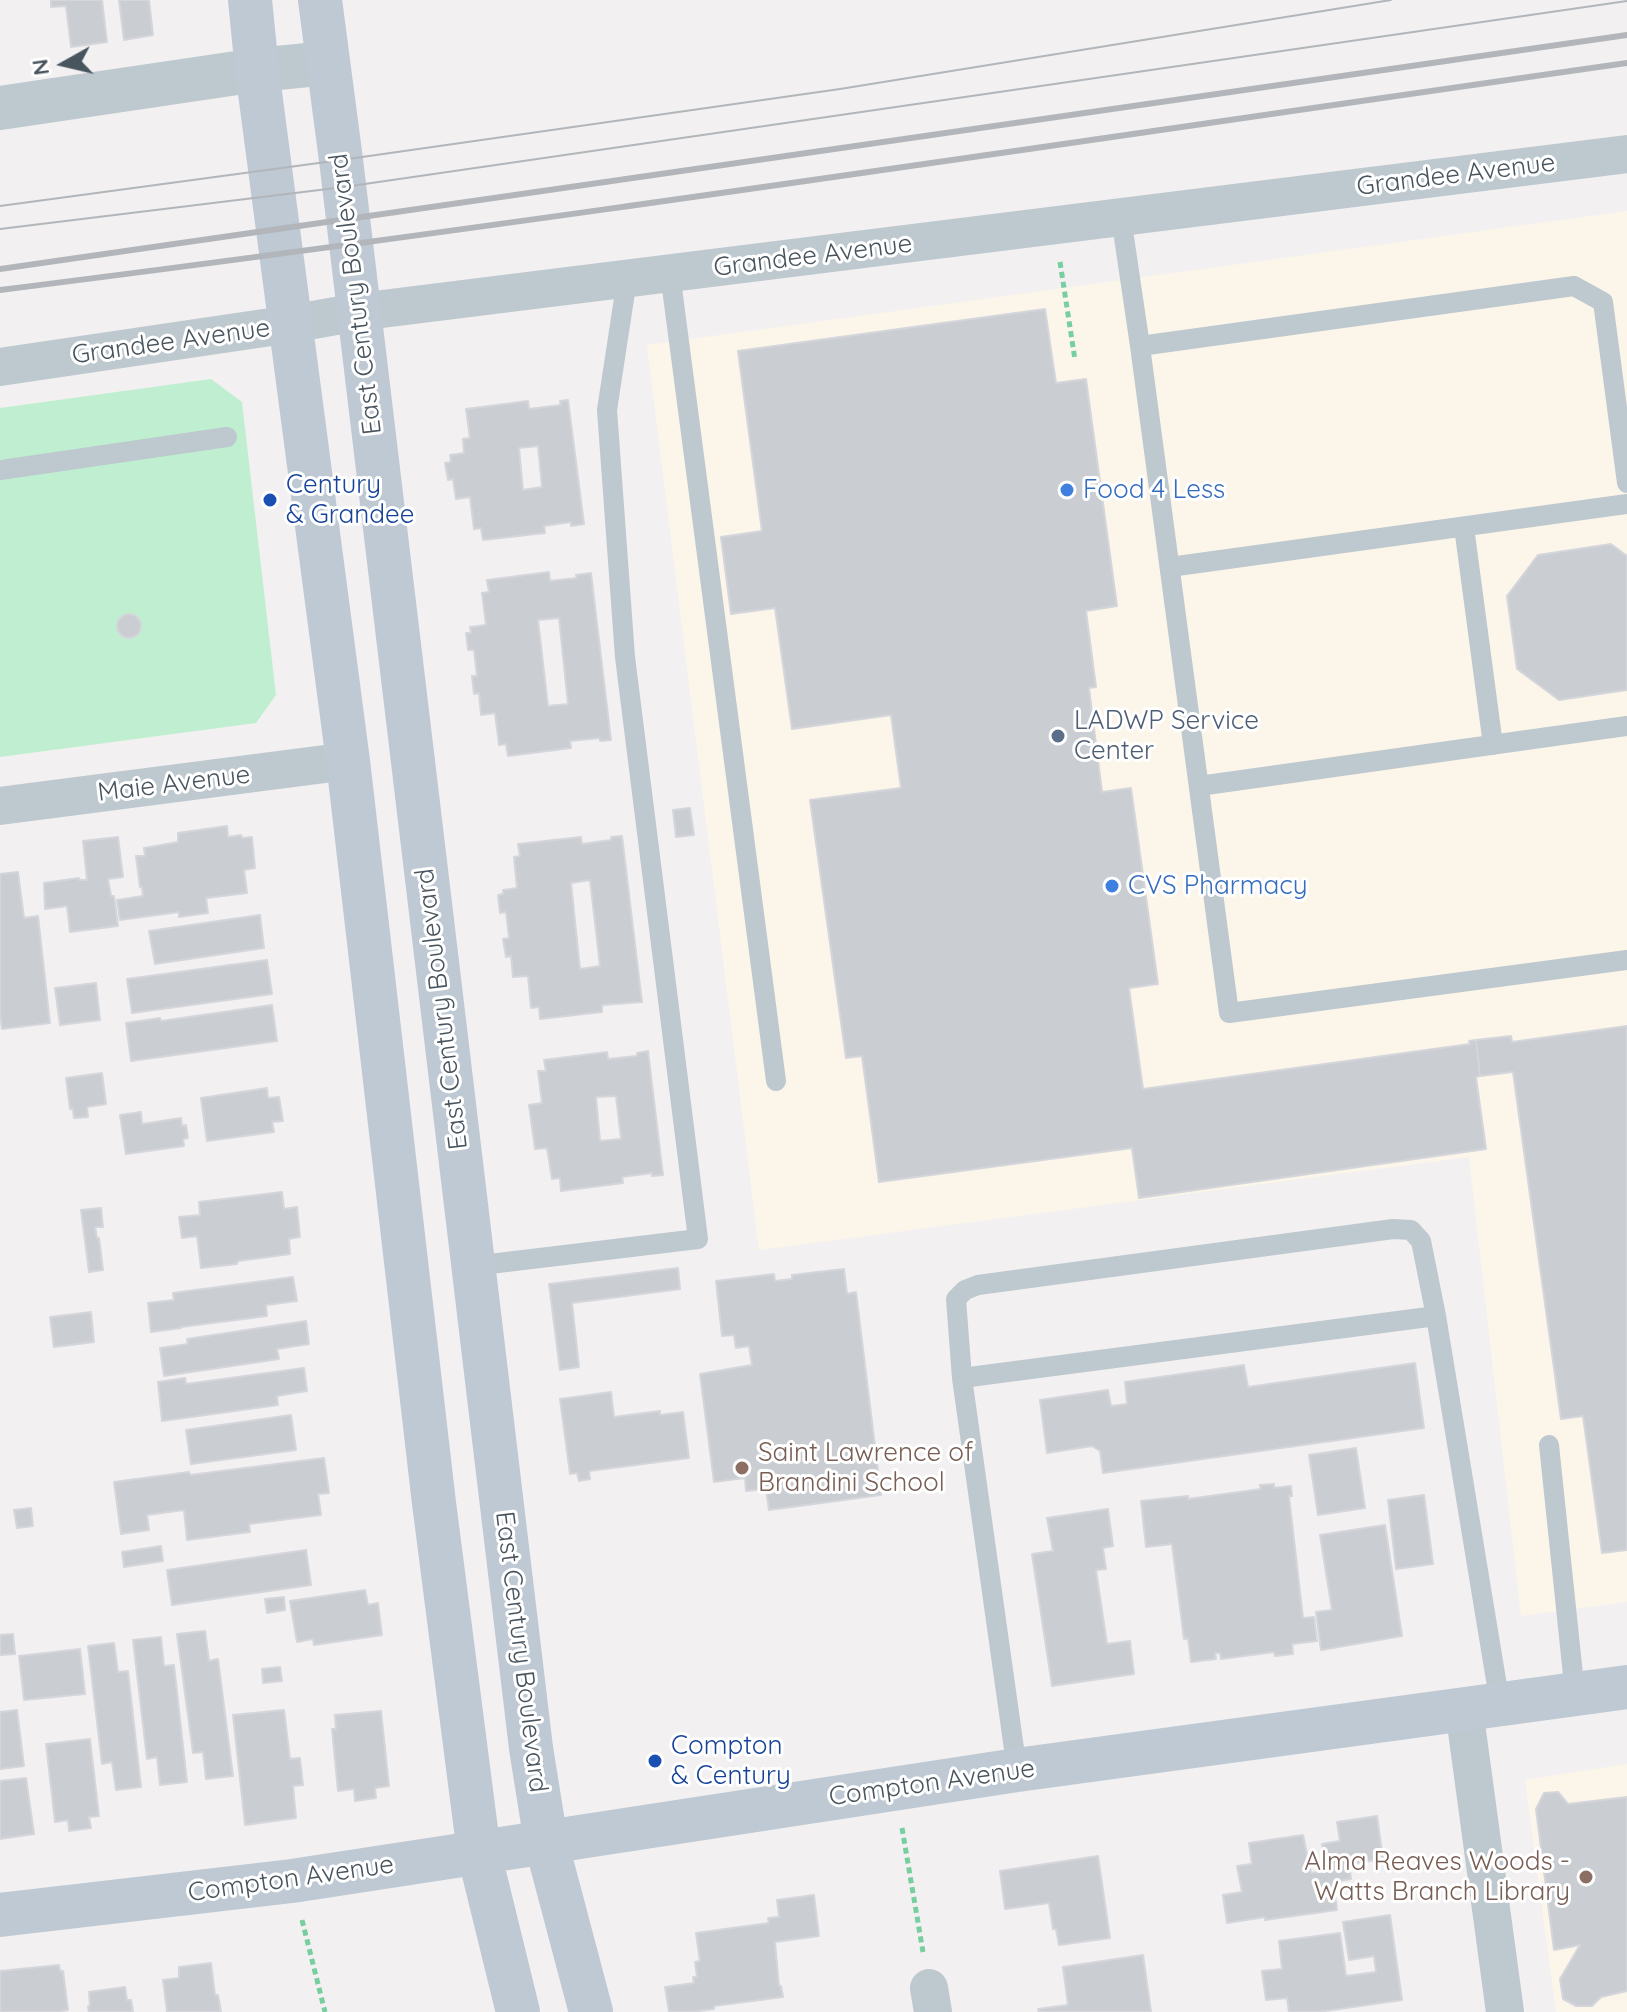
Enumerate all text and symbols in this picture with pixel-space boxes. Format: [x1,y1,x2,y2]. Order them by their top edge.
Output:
north arrow [24,24,104,104]
text: N [25,57,55,77]
street label: Grandee Avenue [1355,147,1557,203]
street label: East Century Boulevard [323,152,389,436]
street label: Grandee Avenue [712,228,914,284]
street label: Grandee Avenue [70,313,272,371]
place label: Century & Grandee [286,469,414,530]
place label: Food 4 Less [1083,474,1225,506]
marker: Food 4 Less [1058,481,1076,499]
marker: Century & Grandee [261,491,279,509]
place label: LADWP Service Center [1074,705,1259,766]
marker: LADWP Service Center [1049,727,1067,745]
street label: Maie Avenue [96,759,252,809]
street label: East Century Boulevard [409,867,475,1151]
place label: CVS Pharmacy [1128,870,1307,902]
marker: CVS Pharmacy [1103,877,1121,895]
place label: Saint Lawrence of Brandini School [758,1437,973,1498]
marker: Saint Lawrence of Brandini School [733,1459,751,1477]
street label: East Century Boulevard [488,1510,554,1794]
place label: Compton & Century [671,1730,791,1792]
marker: Compton & Century [646,1752,664,1770]
street label: Compton Avenue [827,1753,1037,1813]
place label: Alma Reaves Woods - Watts Branch Library [1304,1846,1570,1908]
street label: Compton Avenue [186,1849,396,1909]
marker: Alma Reaves Woods - Watts Branch Library [1577,1868,1595,1886]

